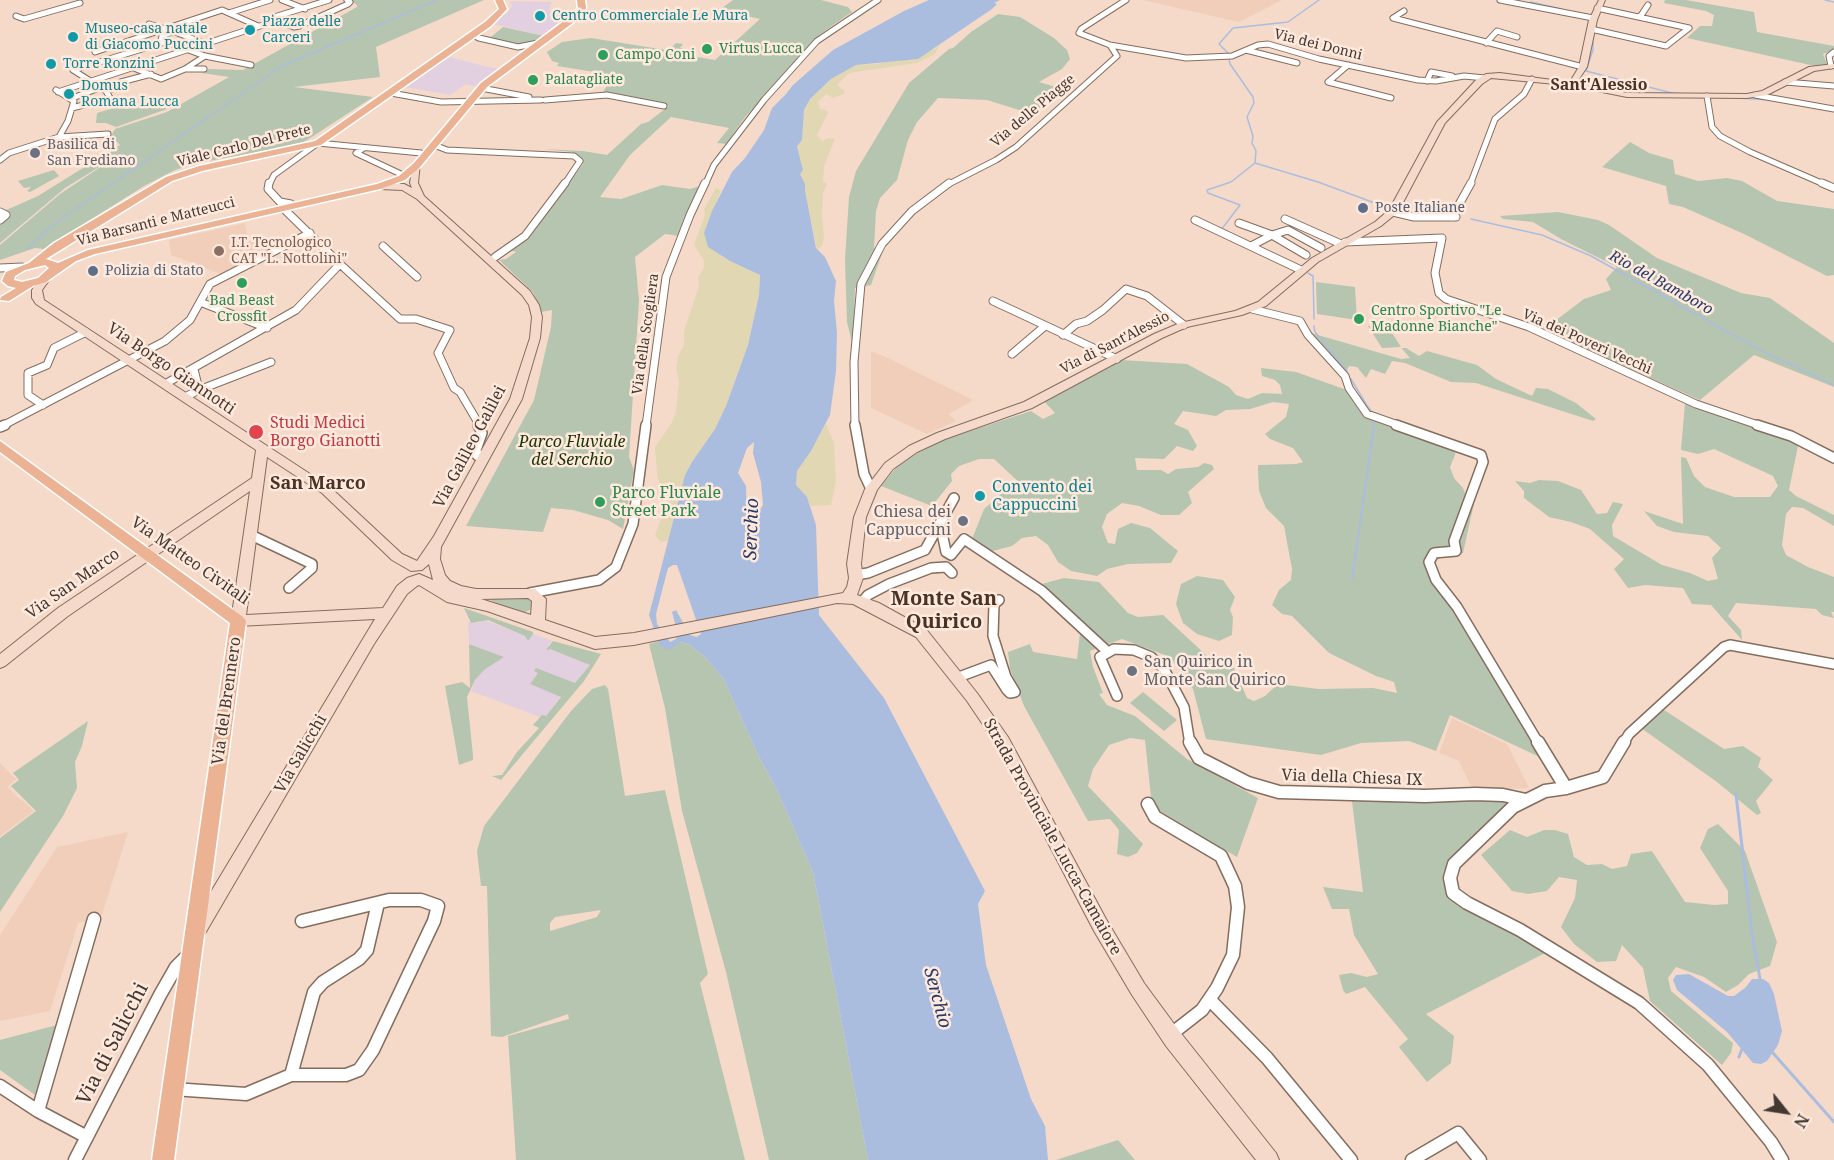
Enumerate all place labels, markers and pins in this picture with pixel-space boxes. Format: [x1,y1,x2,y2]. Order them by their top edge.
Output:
place label: Centro Commerciale Le Mura [552,8,748,24]
marker: Centro Commerciale Le Mura [533,9,547,23]
place label: Piazza delle Carceri [262,14,341,46]
place label: Museo-casa natale di Giacomo Puccini [85,21,213,54]
marker: Piazza delle Carceri [243,23,257,37]
marker: Museo-casa natale di Giacomo Puccini [66,30,80,44]
place label: Virtus Lucca [719,41,803,57]
marker: Virtus Lucca [700,42,714,56]
place label: Campo Coni [615,47,695,63]
marker: Campo Coni [596,48,610,62]
place label: Torre Ronzini [63,56,155,72]
marker: Torre Ronzini [44,57,58,71]
place label: Palatagliate [545,72,623,88]
marker: Palatagliate [526,73,540,87]
place label: Domus Romana Lucca [81,78,179,110]
marker: Domus Romana Lucca [62,87,76,101]
place label: Basilica di San Frediano [47,137,136,170]
marker: Basilica di San Frediano [28,146,42,160]
place label: Poste Italiane [1375,200,1465,216]
marker: Poste Italiane [1356,201,1370,215]
place label: I.T. Tecnologico CAT "L. Nottolini" [231,235,347,268]
marker: I.T. Tecnologico CAT "L. Nottolini" [212,244,226,258]
place label: Polizia di Stato [105,263,204,279]
marker: Polizia di Stato [86,264,100,278]
marker: Bad Beast Crossfit [235,276,249,290]
place label: Bad Beast Crossfit [209,293,275,326]
place label: Centro Sportivo "Le Madonne Bianche" [1371,303,1501,336]
marker: Centro Sportivo "Le Madonne Bianche" [1352,312,1366,326]
place label: Studi Medici Borgo Gianotti [270,413,381,451]
marker: Studi Medici Borgo Gianotti [247,423,265,441]
place label: Convento dei Cappuccini [992,477,1092,515]
place label: Parco Fluviale Street Park [612,483,721,521]
marker: Convento dei Cappuccini [973,489,987,503]
marker: Parco Fluviale Street Park [593,495,607,509]
place label: Chiesa dei Cappuccini [866,502,951,540]
marker: Chiesa dei Cappuccini [956,514,970,528]
place label: San Quirico in Monte San Quirico [1144,652,1286,690]
marker: San Quirico in Monte San Quirico [1125,664,1139,678]

